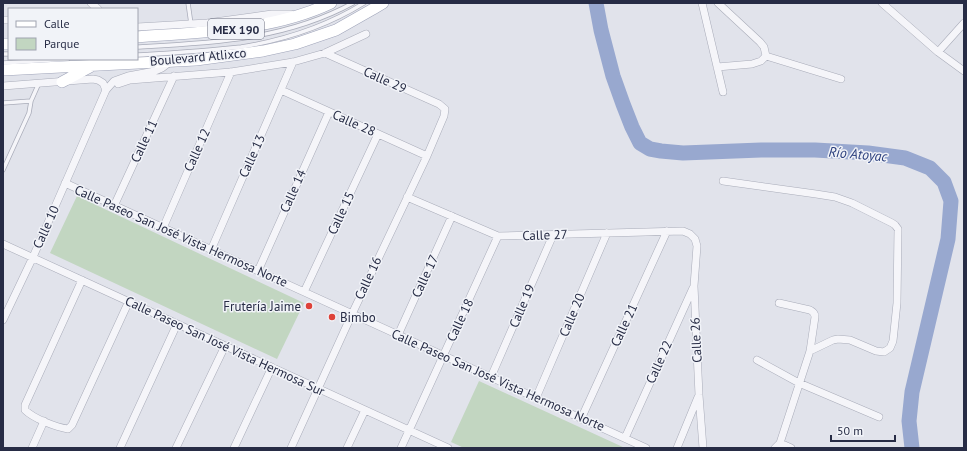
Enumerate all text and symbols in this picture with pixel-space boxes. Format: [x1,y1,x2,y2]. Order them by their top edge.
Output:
legend [8,8,138,60]
text: Calle [44,16,70,31]
road number: MEX 190 [208,19,264,39]
text: Parque [44,36,79,51]
street label: Boulevard Atlixco [149,44,247,70]
street label: Calle 29 [361,63,409,97]
street label: Calle 28 [330,106,378,140]
street label: Calle 11 [127,117,161,165]
street label: Calle 12 [180,126,214,174]
street label: Calle 13 [235,132,269,180]
water label: Río Atoyac [828,142,889,166]
street label: Calle 14 [276,167,310,215]
street label: Calle Paseo San José Vista Hermosa Norte [72,181,290,291]
street label: Calle 15 [324,189,358,237]
street label: Calle 10 [29,203,63,251]
street label: Calle 27 [522,226,568,244]
street label: Calle 17 [408,252,442,300]
street label: Calle 16 [351,254,385,302]
street label: Calle 19 [505,282,539,330]
street label: Calle 20 [555,291,589,339]
street label: Calle Paseo San José Vista Hermosa Sur [122,292,328,400]
street label: Calle 18 [443,296,477,344]
place label: Frutería Jaime [223,298,301,315]
marker: Frutería Jaime [304,301,314,311]
street label: Calle 21 [607,301,641,349]
place label: Bimbo [340,309,376,326]
marker: Bimbo [327,312,337,322]
street label: Calle 26 [686,317,706,363]
street label: Calle Paseo San José Vista Hermosa Norte [389,325,607,435]
street label: Calle 22 [642,338,676,386]
scale bar [831,417,895,443]
text: 50 m [837,423,863,438]

